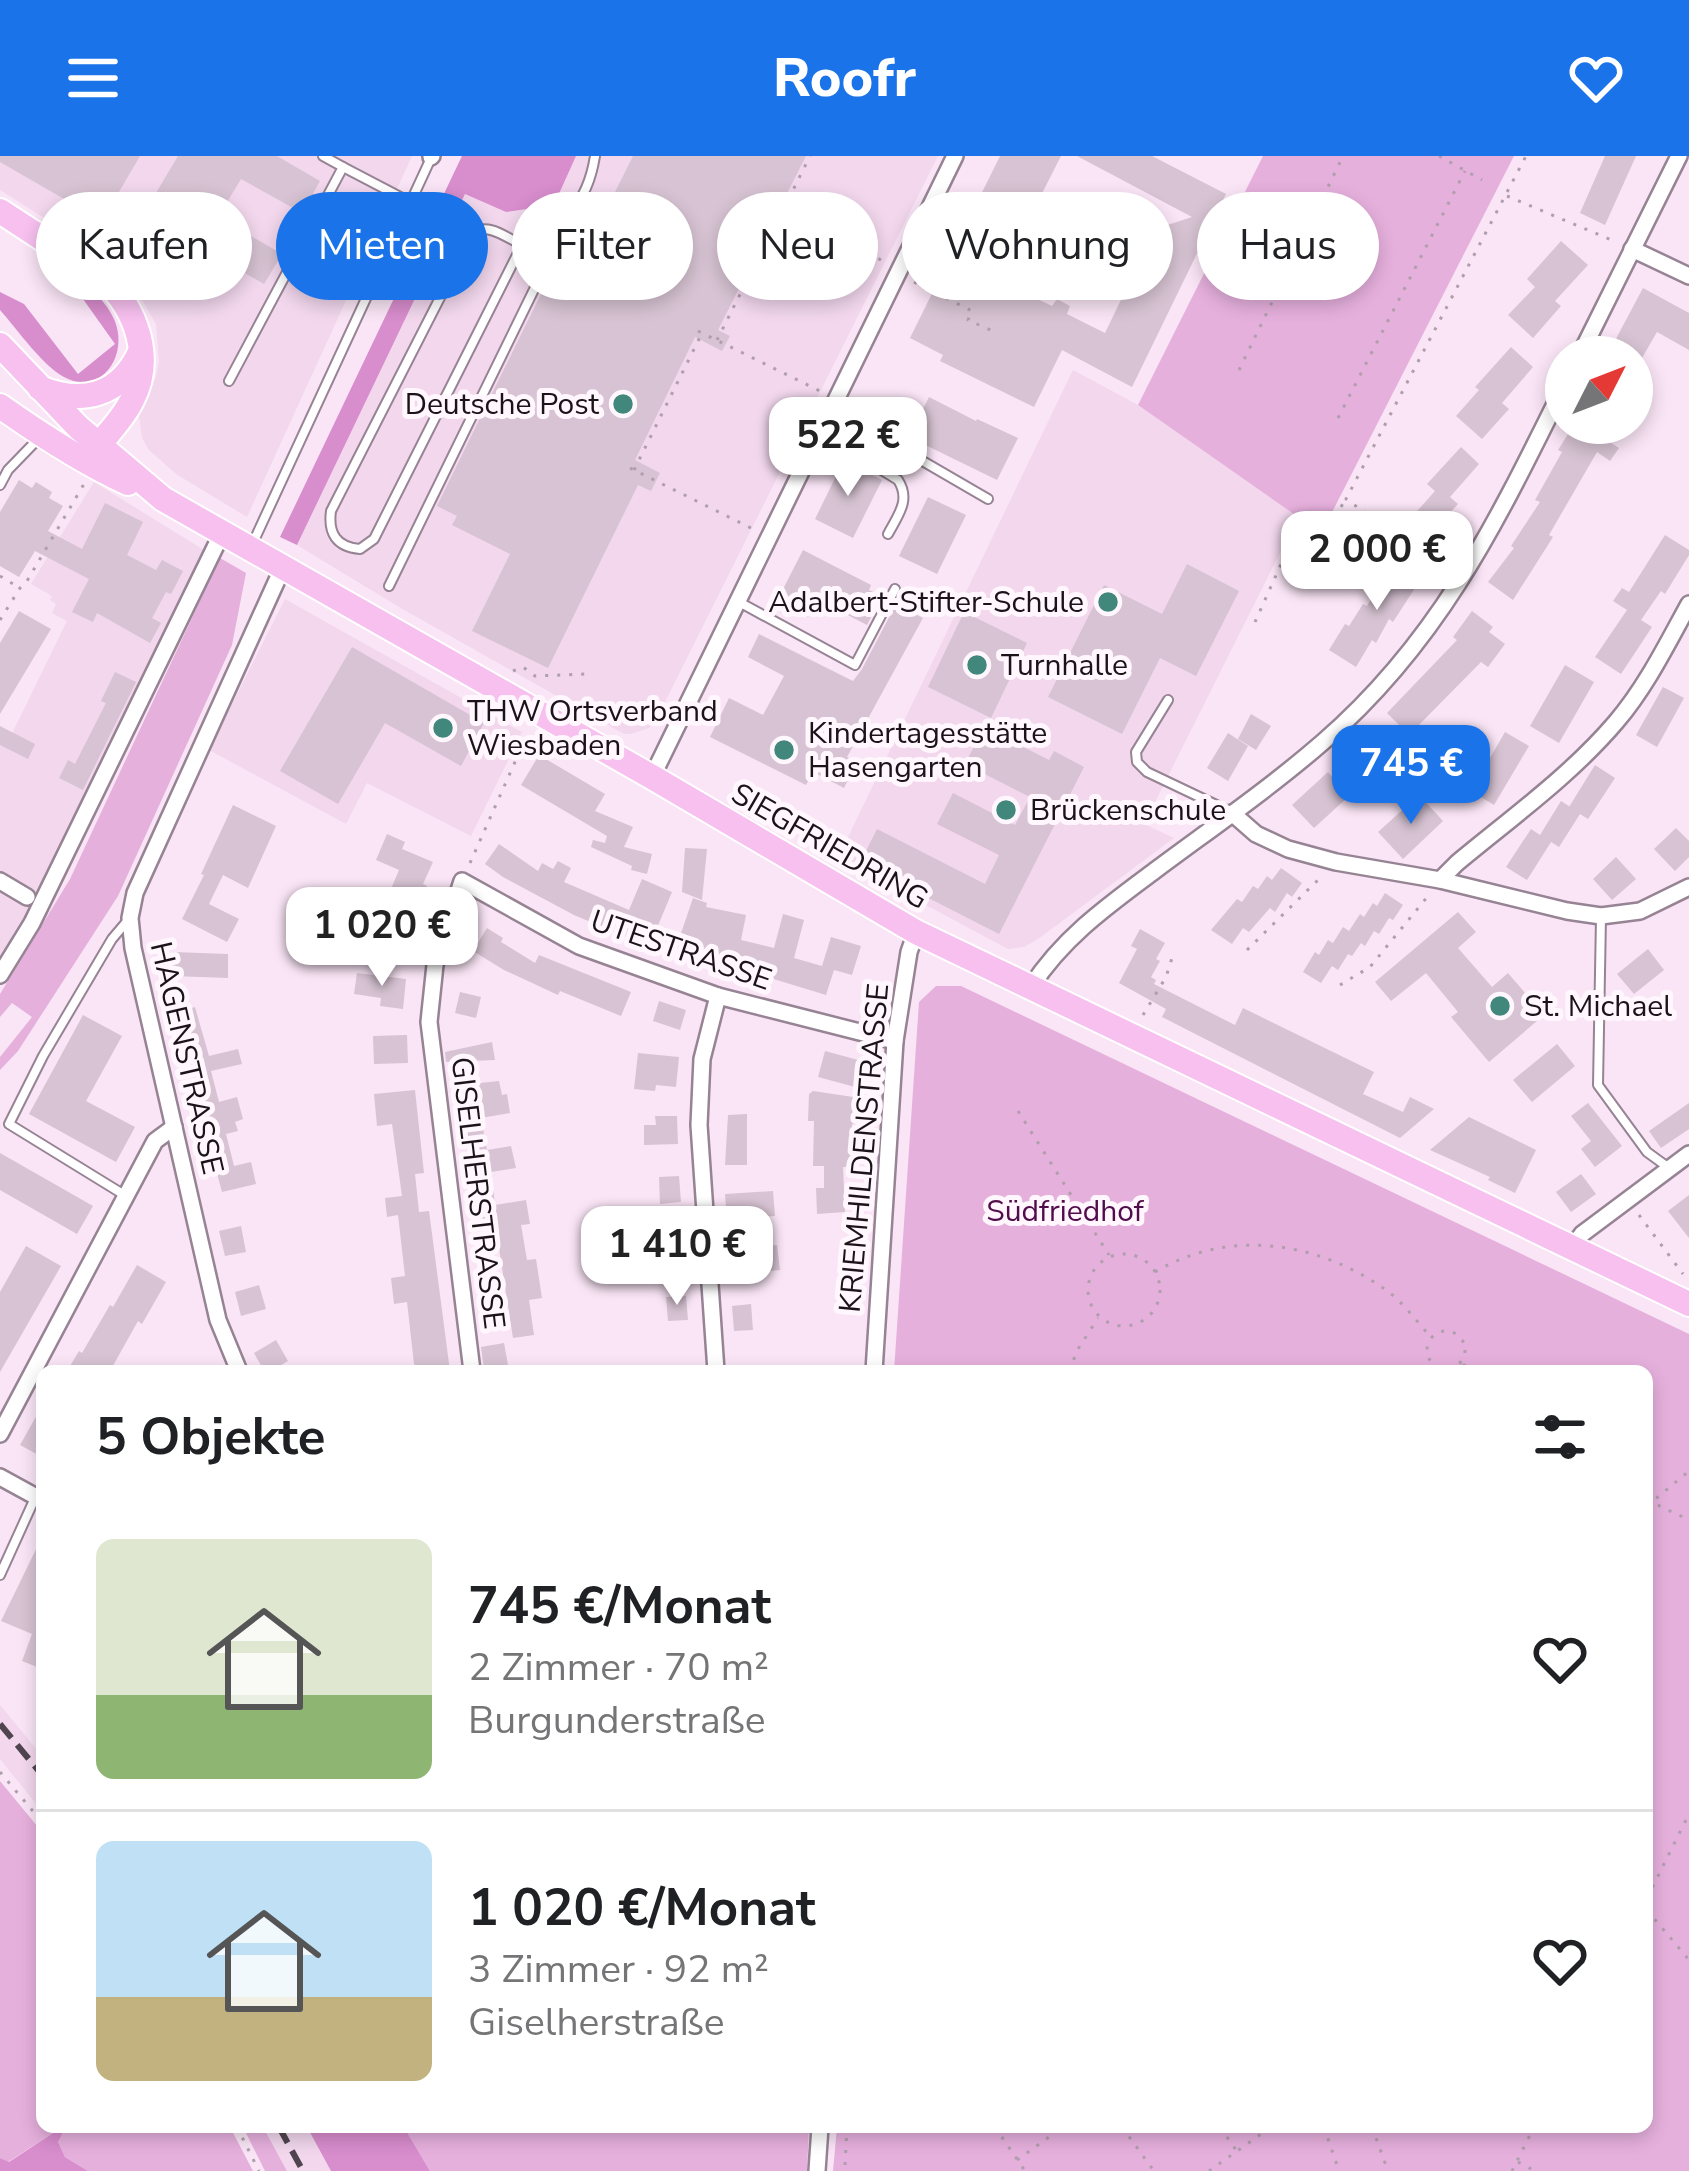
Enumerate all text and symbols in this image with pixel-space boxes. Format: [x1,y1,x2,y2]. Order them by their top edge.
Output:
text: Roofr [773,41,916,115]
icon: menu [60,45,126,111]
icon: heart [1563,45,1629,111]
chip: Kaufen [36,192,252,300]
chip: Mieten [276,192,488,300]
chip: Filter [512,192,693,300]
chip: Neu [717,192,878,300]
chip: Wohnung [902,192,1173,300]
chip: Haus [1197,192,1379,300]
north arrow [1545,336,1653,444]
map controls [1545,336,1653,444]
place label: Deutsche Post [405,384,600,425]
marker: Deutsche Post [610,391,636,417]
pin: 522 € [764,397,932,499]
text: 522 € [796,409,900,462]
pin: 2 000 € [1266,511,1488,613]
text: 2 000 € [1308,523,1446,576]
place label: Adalbert-Stifter-Schule [768,582,1084,623]
marker: Adalbert-Stifter-Schule [1095,589,1121,615]
place label: Turnhalle [1001,645,1128,686]
marker: Turnhalle [964,652,990,678]
place label: THW Ortsverband Wiesbaden [467,691,718,766]
place label: Kindertagesstätte Hasengarten [808,713,1047,788]
marker: THW Ortsverband Wiesbaden [430,715,456,741]
pin: 745 € [1327,725,1495,827]
marker: Kindertagesstätte Hasengarten [771,737,797,763]
text: 745 € [1359,737,1463,790]
street label: SIEGFRIEDRING [724,773,936,919]
place label: Brückenschule [1030,790,1226,831]
marker: Brückenschule [993,797,1019,823]
pin: 1 020 € [271,887,493,989]
text: 1 020 € [313,899,451,952]
street label: UTESTRASSE [585,900,777,1001]
street label: HAGENSTRASSE [140,938,233,1179]
street label: KRIEMHILDENSTRASSE [830,982,899,1314]
place label: St. Michael [1524,986,1672,1027]
marker: St. Michael [1487,993,1513,1019]
street label: GISELHERSTRASSE [440,1055,515,1332]
park label: Südfriedhof [986,1191,1145,1232]
pin: 1 410 € [566,1206,788,1308]
text: 1 410 € [608,1218,746,1271]
text: 5 Objekte [96,1402,325,1472]
icon: filters [1527,1404,1593,1470]
text: 745 €/Monat [468,1571,771,1641]
icon: home [192,1587,336,1731]
icon: heart [1527,1626,1593,1692]
text: 2 Zimmer · 70 m² [468,1641,769,1694]
text: Burgunderstraße [468,1694,765,1747]
text: 1 020 €/Monat [468,1873,815,1943]
icon: home [192,1889,336,2033]
icon: heart [1527,1928,1593,1994]
text: 3 Zimmer · 92 m² [468,1943,769,1996]
text: Giselherstraße [468,1996,724,2049]

